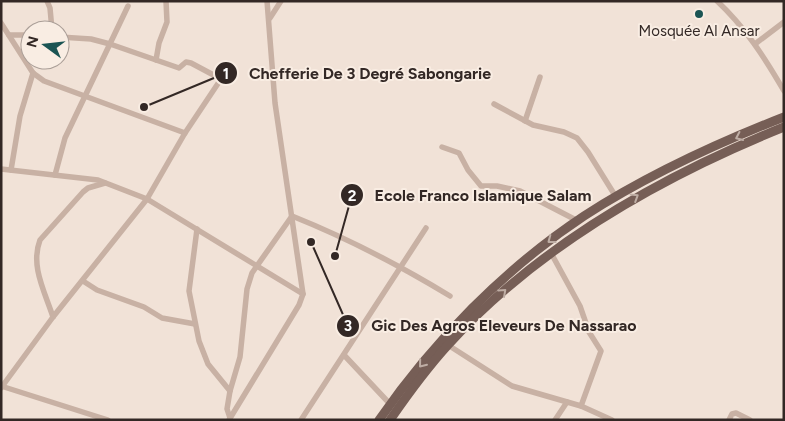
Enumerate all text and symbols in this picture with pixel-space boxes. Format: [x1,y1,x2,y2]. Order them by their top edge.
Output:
marker: Mosquée Al Ansar [693,8,705,20]
north arrow [20,20,70,70]
place label: Mosquée Al Ansar [639,22,759,40]
text: N [23,34,43,49]
callout: Chefferie De 3 Degré Sabongarie [214,58,501,89]
text: Chefferie De 3 Degré Sabongarie [249,64,491,83]
text: 1 [223,65,229,83]
one-way arrow [735,130,744,141]
callout: Ecole Franco Islamique Salam [339,180,601,211]
text: Ecole Franco Islamique Salam [375,186,591,205]
text: 2 [348,187,357,205]
one-way arrow [630,194,639,204]
one-way arrow [548,234,557,244]
one-way arrow [497,289,506,298]
callout: Gic Des Agros Eleveurs De Nassarao [336,310,646,341]
text: Gic Des Agros Eleveurs De Nassarao [371,316,637,335]
text: 3 [344,317,352,335]
one-way arrow [418,359,427,368]

